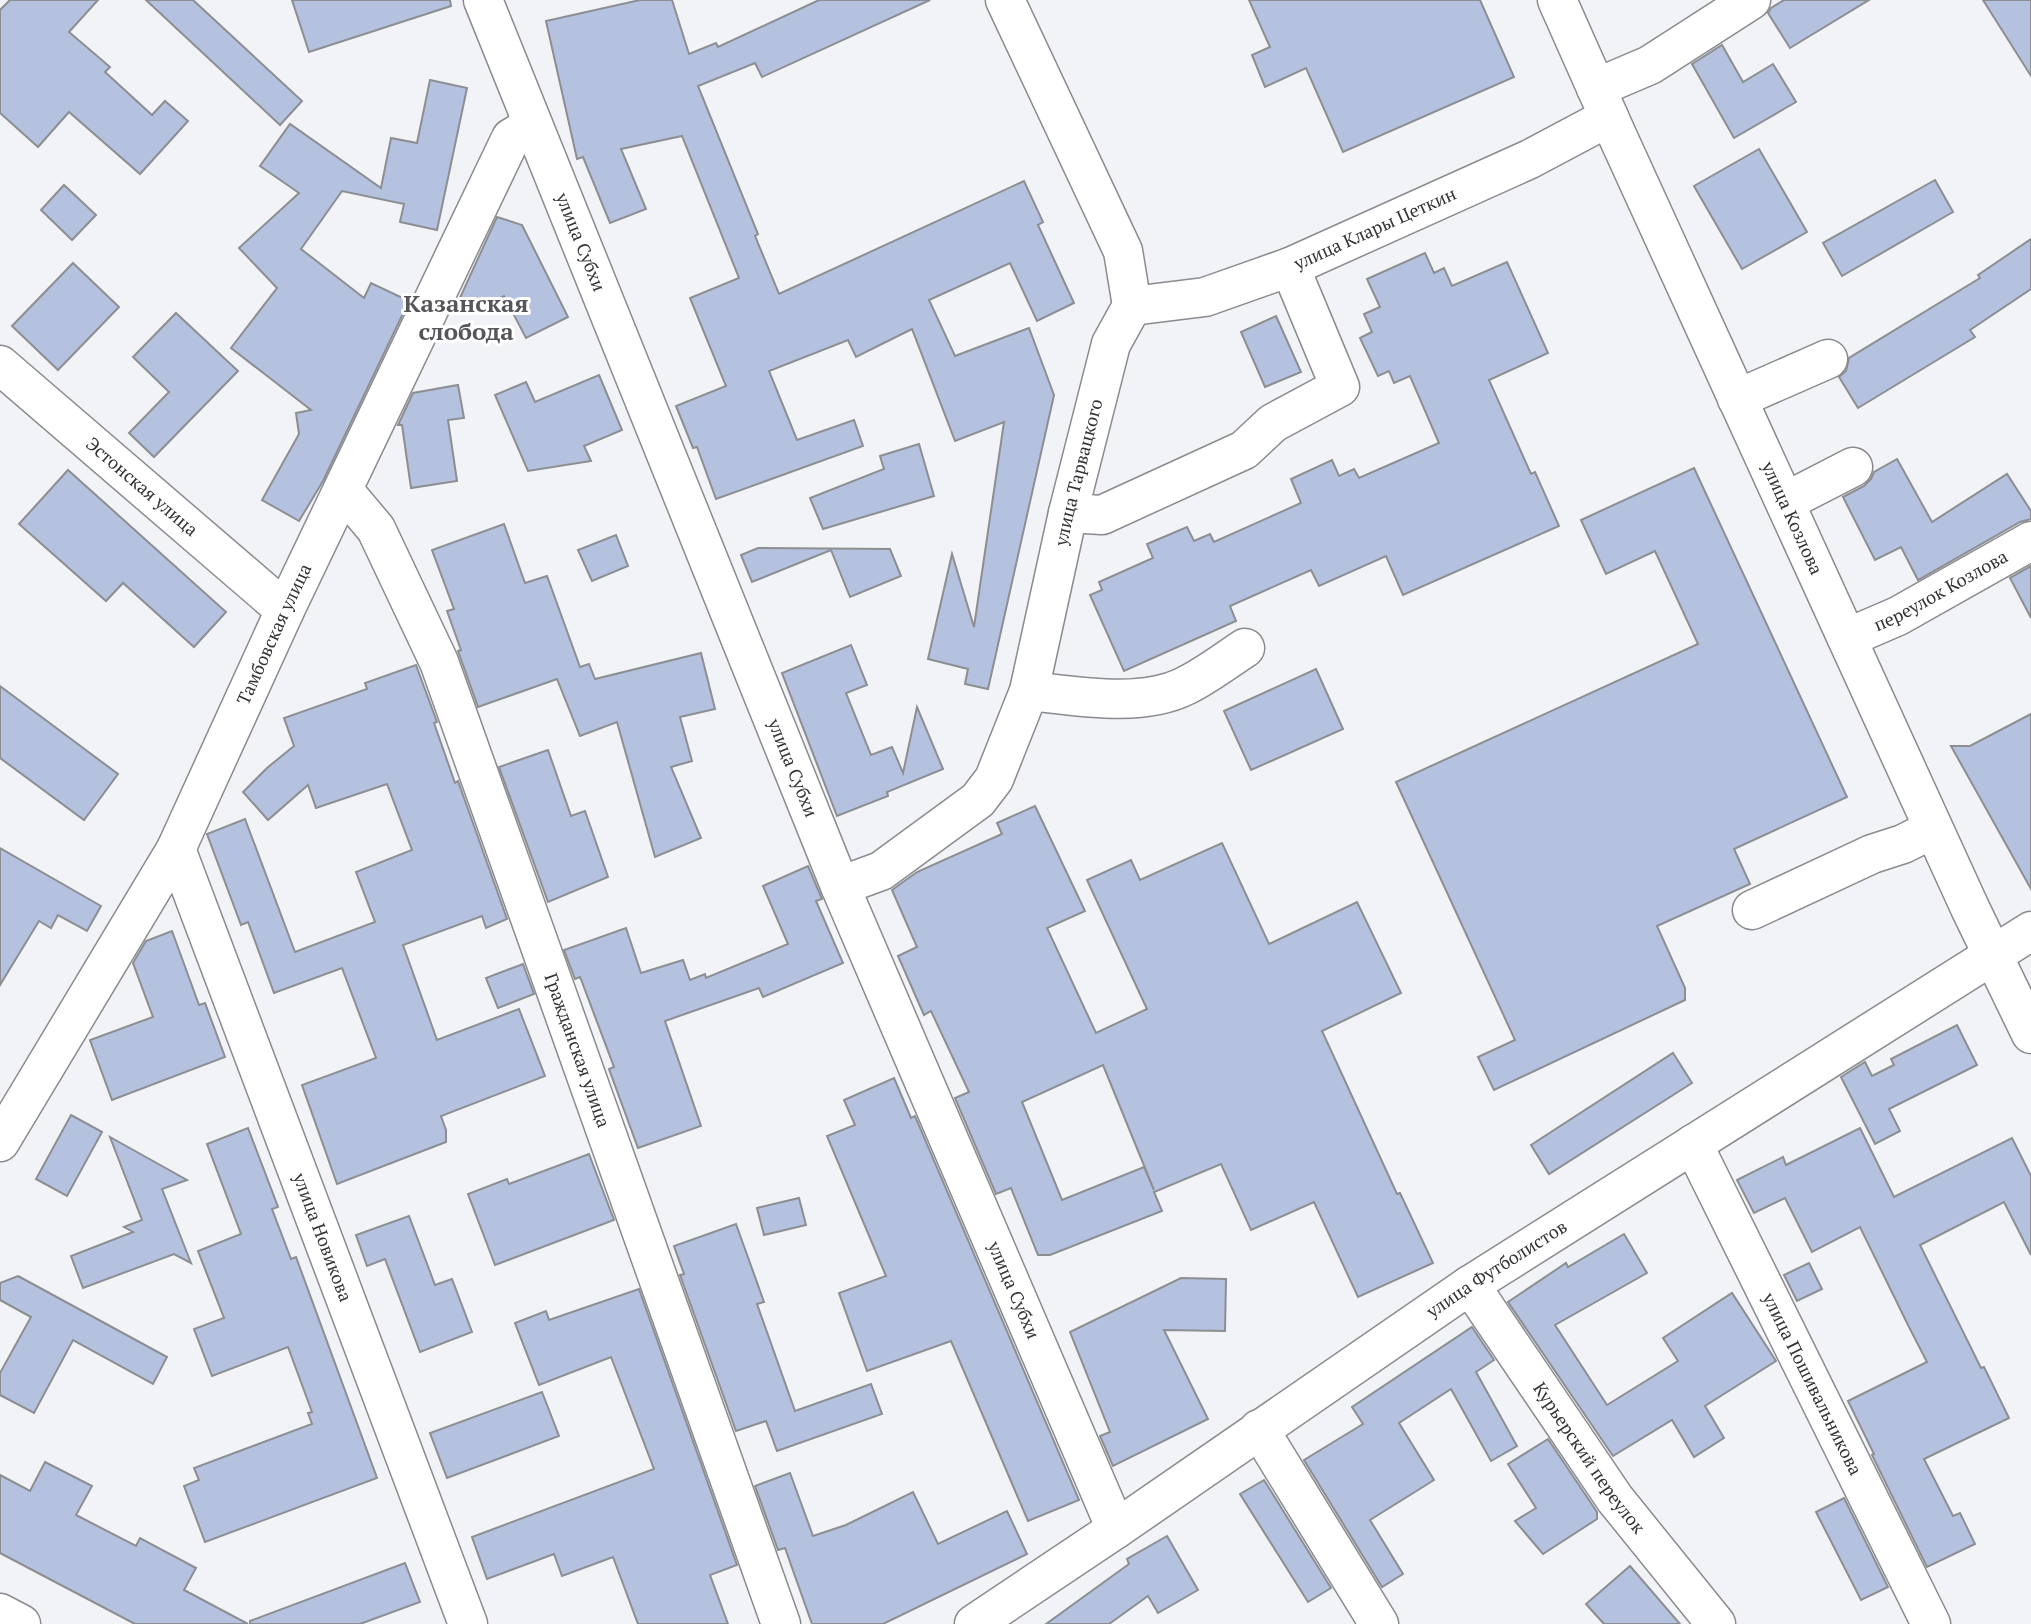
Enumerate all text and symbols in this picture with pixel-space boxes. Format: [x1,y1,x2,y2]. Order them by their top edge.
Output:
street label: улица Клары Цеткин [1289,181,1460,275]
street label: улица Субхи [551,188,612,294]
district label: Казанская слобода [404,287,528,347]
street label: улица Тарвацкого [1048,396,1108,549]
street label: Эстонская улица [81,431,203,541]
street label: улица Козлова [1756,456,1829,578]
street label: переулок Козлова [1870,544,2012,636]
street label: Тамбовская улица [230,559,317,708]
street label: улица Субхи [762,714,824,820]
street label: Гражданская улица [540,970,616,1130]
street label: улица Новикова [288,1168,358,1305]
street label: улица Футболистов [1420,1214,1571,1323]
street label: улица Субхи [982,1236,1046,1342]
street label: улица Пошивальникова [1757,1288,1868,1479]
street label: Курьерский переулок [1528,1377,1651,1538]

